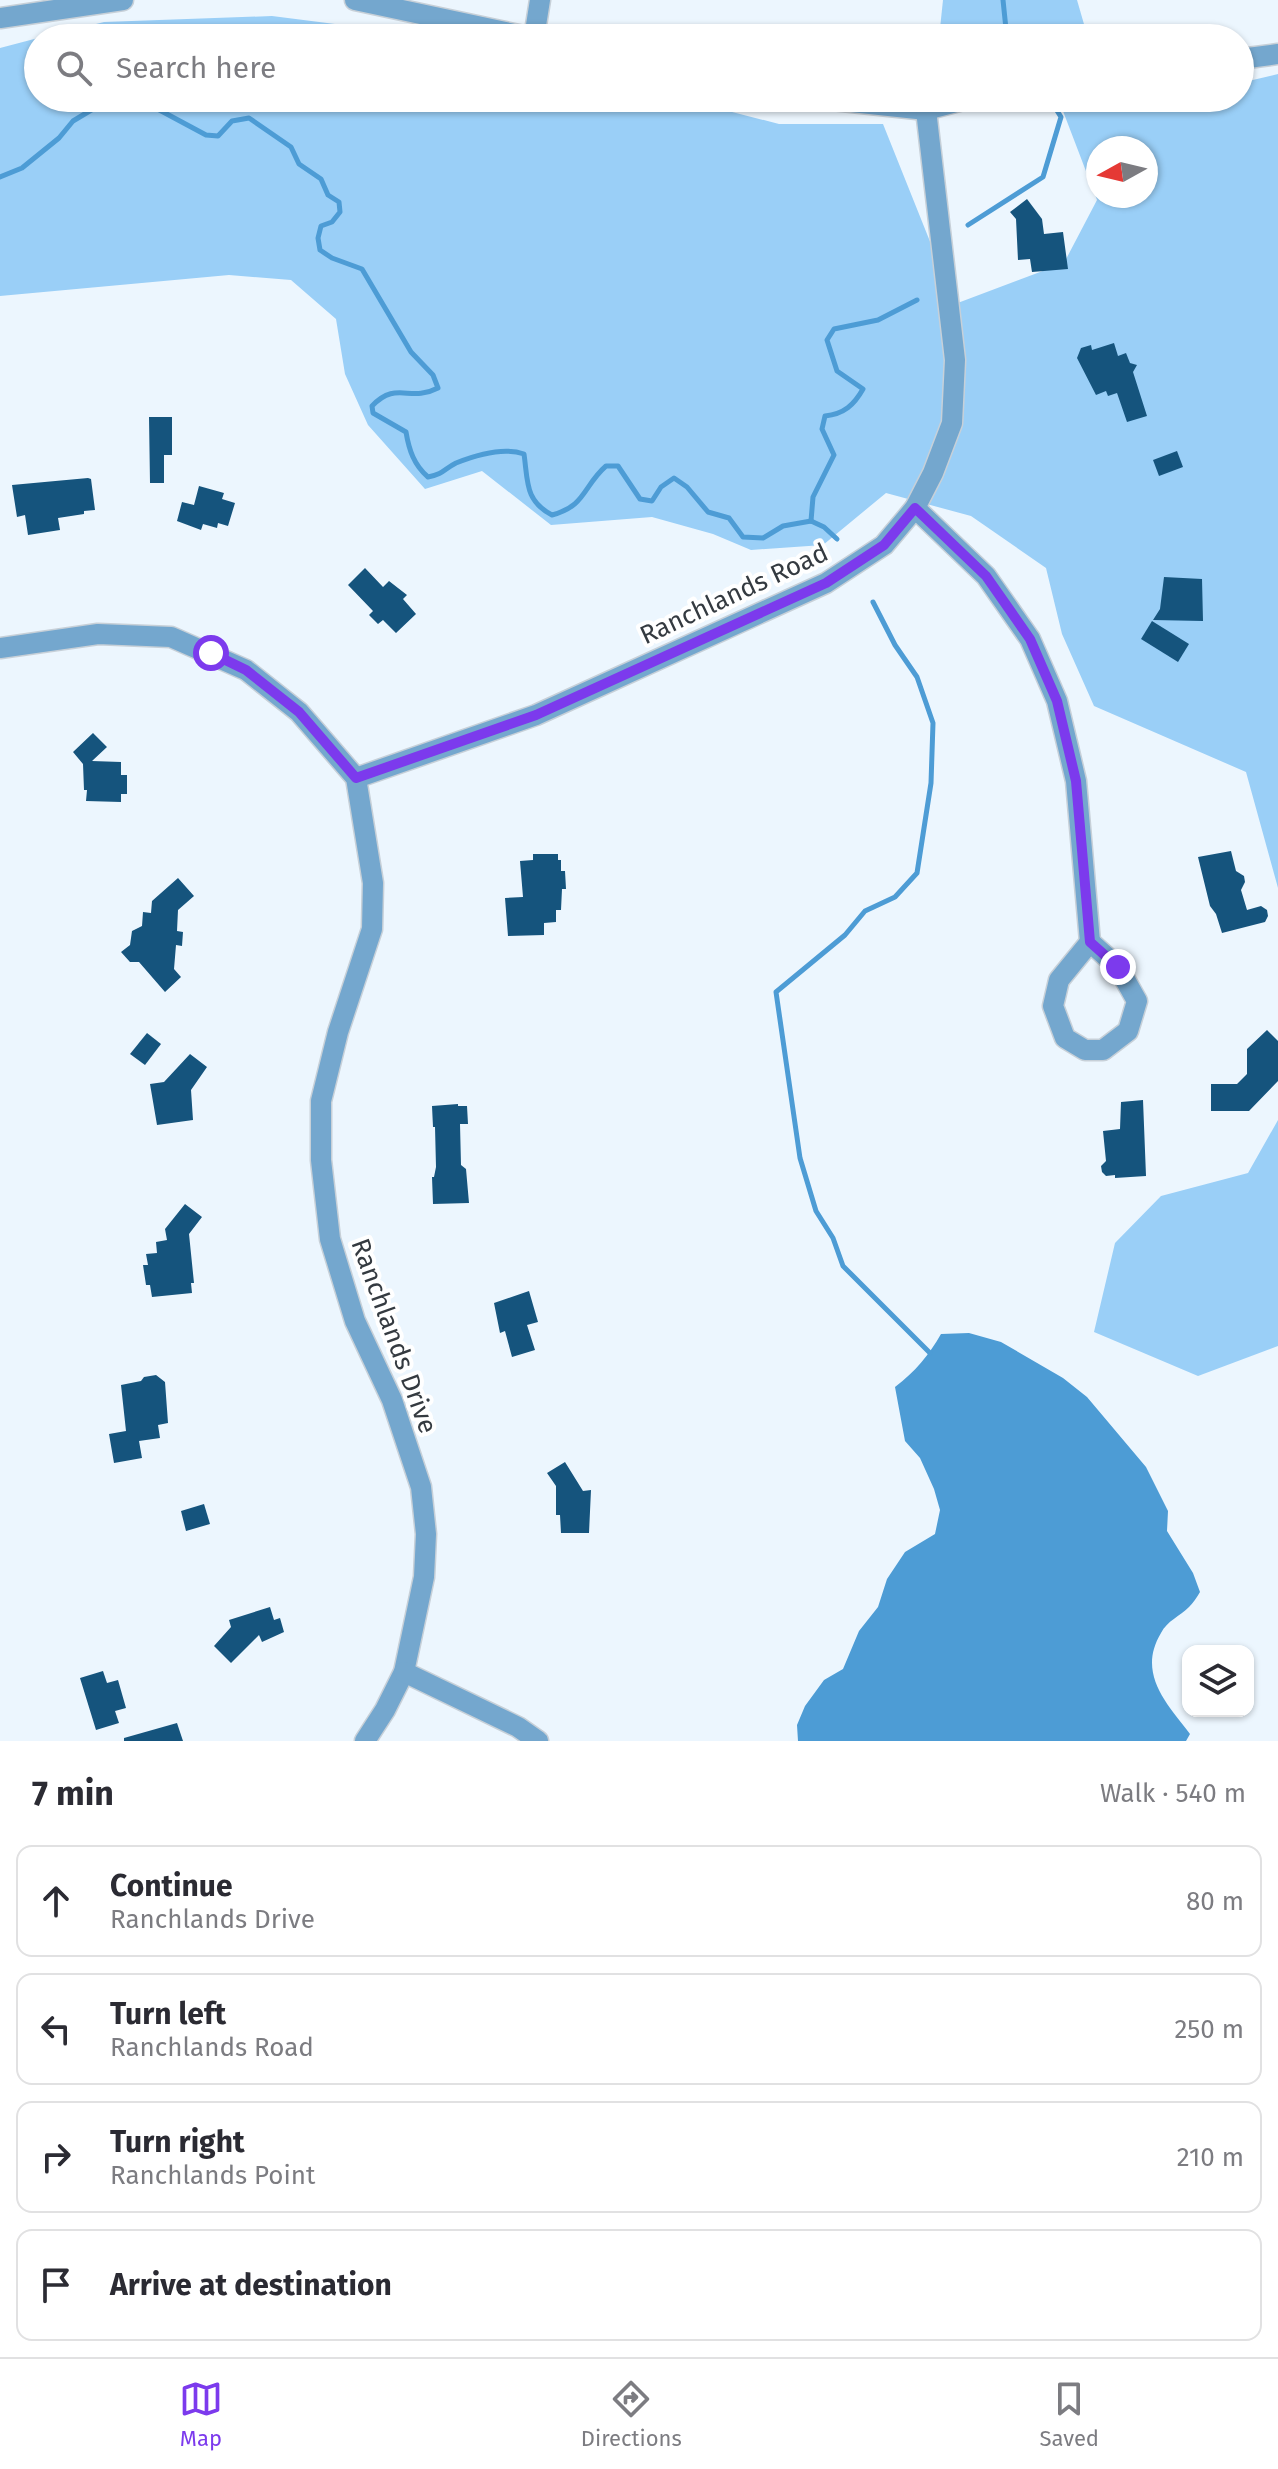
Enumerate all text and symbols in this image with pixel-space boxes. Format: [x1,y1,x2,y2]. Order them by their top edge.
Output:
search box [24,24,1254,112]
icon: search [52,46,96,90]
text: Search here [116,50,276,86]
north arrow [1086,136,1158,208]
street label: Ranchlands Road [635,537,833,651]
route start [193,635,229,671]
route end [1100,949,1136,985]
street label: Ranchlands Drive [344,1234,444,1438]
map controls [1182,1645,1254,1717]
button: layers [1182,1645,1254,1717]
text: 7 min [32,1773,114,1814]
text: Walk · 540 m [1100,1778,1246,1809]
text: Continue [110,1868,233,1904]
icon: ahead [34,1879,78,1923]
text: 80 m [1186,1886,1244,1917]
text: Ranchlands Drive [110,1904,315,1935]
text: Turn left [110,1996,226,2032]
icon: left [34,2007,78,2051]
text: 250 m [1174,2014,1244,2045]
text: Ranchlands Road [110,2032,314,2063]
text: Turn right [110,2124,245,2160]
icon: right [34,2135,78,2179]
text: 210 m [1177,2142,1244,2173]
text: Ranchlands Point [110,2160,315,2191]
icon: arrive [34,2263,78,2307]
text: Arrive at destination [110,2267,392,2303]
tab: Map [179,2377,223,2452]
tab: Directions [581,2377,682,2452]
tab: Saved [1040,2377,1099,2452]

